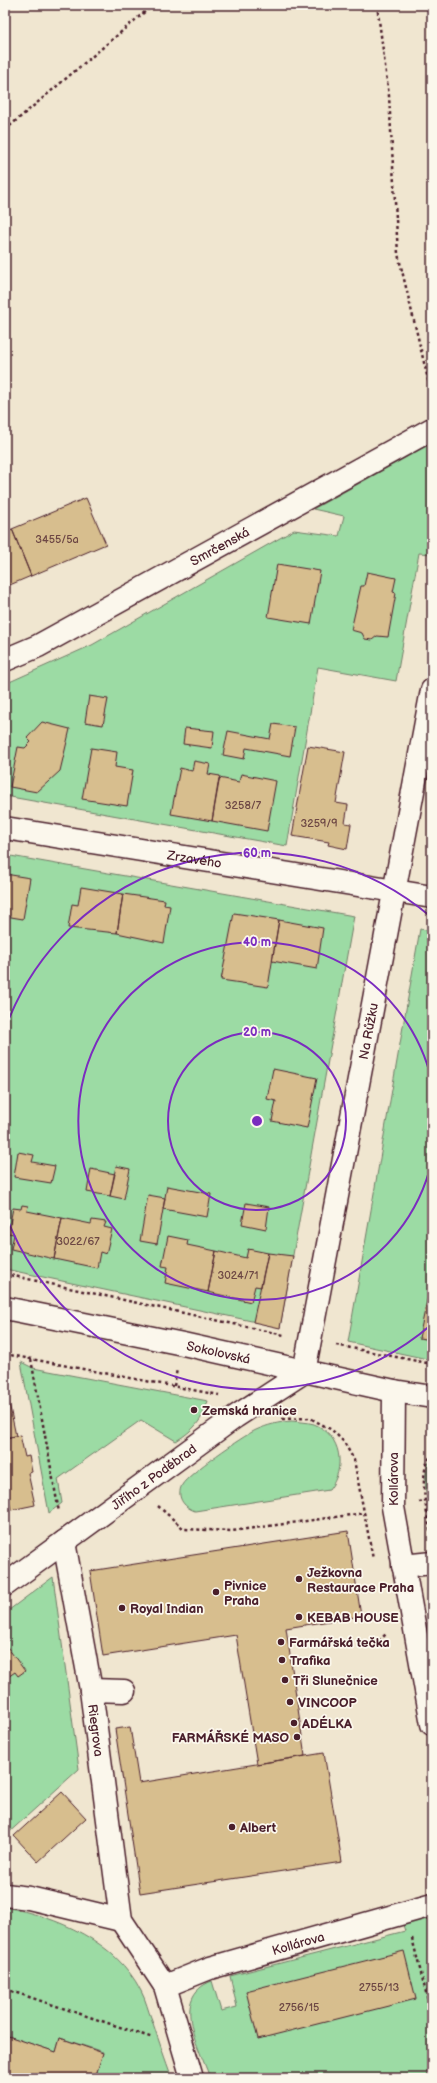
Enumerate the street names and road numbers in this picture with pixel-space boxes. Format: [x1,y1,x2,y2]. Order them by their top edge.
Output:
street label: Smrčenská [188,524,252,570]
street label: Zrzavého [165,847,223,872]
street label: Na Růžku [356,1002,382,1061]
street label: Sokolovská [185,1338,252,1368]
street label: Jiřího z Poděbrad [108,1441,200,1514]
street label: Kollárova [386,1452,402,1506]
street label: Riegrova [84,1703,107,1758]
street label: Kollárova [270,1929,326,1959]

